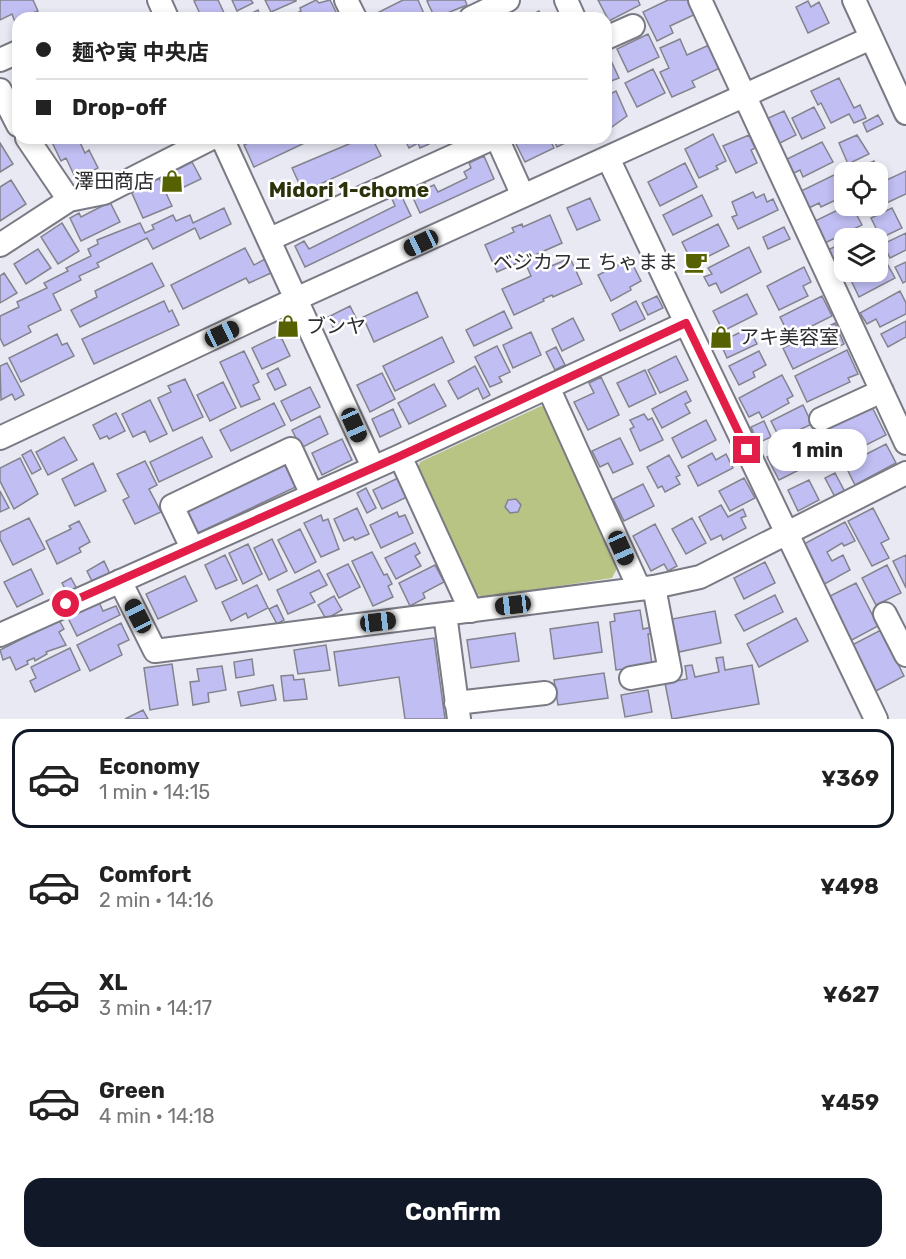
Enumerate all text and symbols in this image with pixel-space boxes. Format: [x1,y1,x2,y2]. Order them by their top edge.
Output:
text: 麺や寅 中央店 [72,39,209,66]
text: Drop-off [72,94,167,121]
map controls [834,162,888,282]
button: locate [834,162,888,216]
shop icon: 澤田商店 [159,168,185,194]
place label: 澤田商店 [74,169,154,193]
district label: Midori 1-chome [269,177,429,202]
car [401,227,441,259]
button: layers [834,228,888,282]
cafe icon: ベジカフェ ちゃまま [683,249,709,275]
place label: ベジカフェ ちゃまま [493,250,678,274]
shop icon: ブンヤ [275,313,301,339]
place label: ブンヤ [306,314,366,338]
car [202,318,242,350]
shop icon: アキ美容室 [708,324,734,350]
place label: アキ美容室 [739,325,839,349]
car [338,405,370,445]
callout: 1 min [768,429,867,471]
route end [733,436,760,463]
text: 1 min [792,438,843,462]
car [605,528,637,568]
route start [52,590,79,617]
car [494,594,532,616]
car [122,596,154,636]
car [359,611,397,633]
icon: car [27,752,81,806]
text: Economy [99,753,200,780]
text: ¥369 [821,765,879,792]
text: 1 min · 14:15 [99,780,210,804]
icon: car [27,860,81,914]
text: Comfort [99,861,191,888]
text: ¥498 [820,873,879,900]
text: 2 min · 14:16 [99,888,214,912]
icon: car [27,968,81,1022]
text: XL [99,969,127,996]
text: ¥627 [823,981,879,1008]
text: 3 min · 14:17 [99,996,212,1020]
icon: car [27,1076,81,1130]
text: Green [99,1077,165,1104]
text: ¥459 [821,1089,879,1116]
text: 4 min · 14:18 [99,1104,215,1128]
button: Confirm [24,1178,882,1247]

